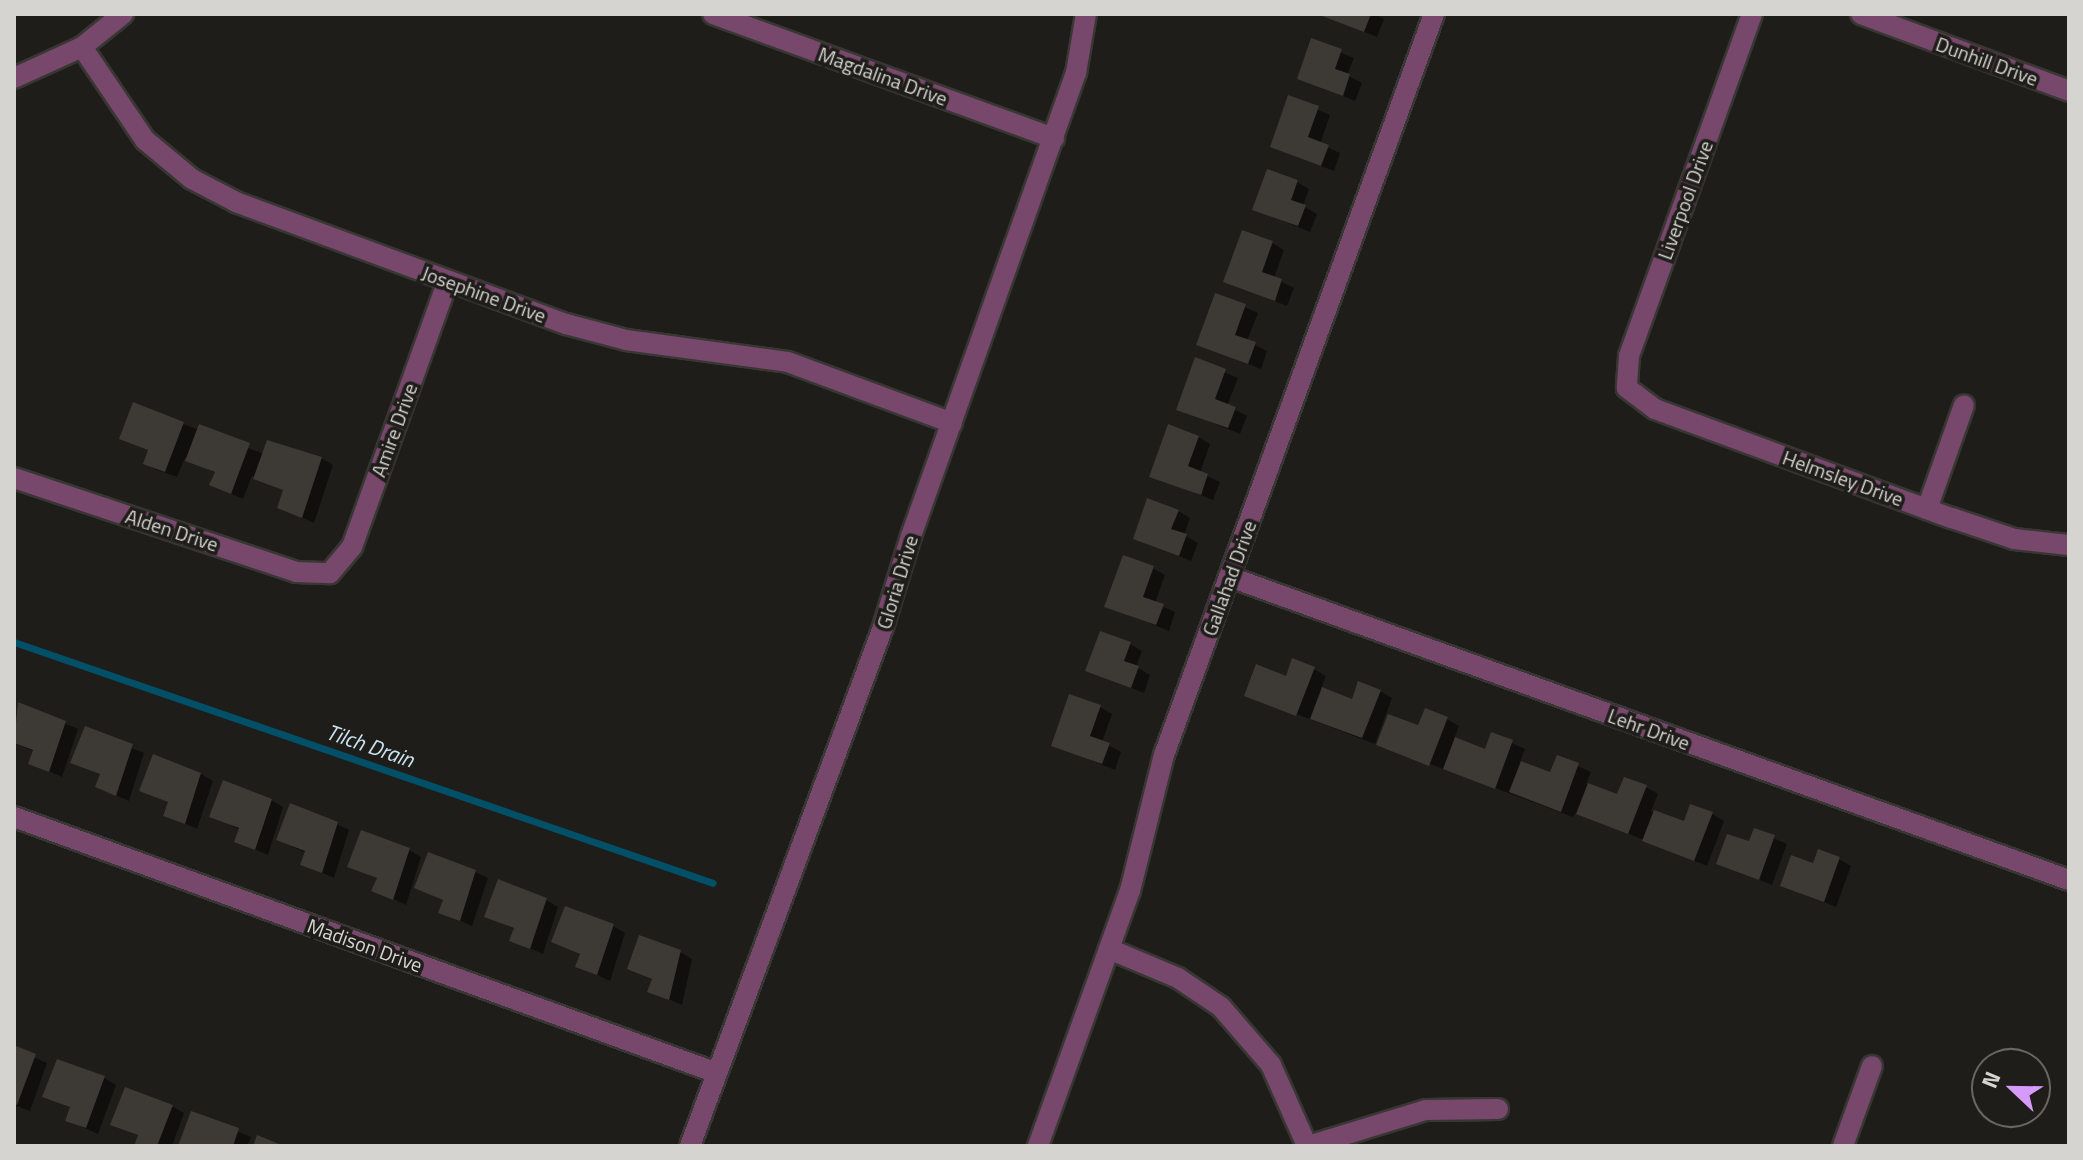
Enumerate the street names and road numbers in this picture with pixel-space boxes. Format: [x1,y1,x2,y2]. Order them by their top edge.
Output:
street label: Dunhill Drive [1933,31,2041,91]
street label: Magdalina Drive [815,42,951,110]
street label: Liverpool Drive [1652,137,1718,263]
street label: Josephine Drive [419,260,549,328]
street label: Amire Drive [366,380,422,480]
street label: Helmsley Drive [1779,445,1907,511]
street label: Alden Drive [123,504,221,556]
street label: Gallahad Drive [1197,517,1261,639]
street label: Gloria Drive [871,532,923,632]
street label: Lehr Drive [1605,703,1693,755]
street label: Madison Drive [304,913,426,977]

